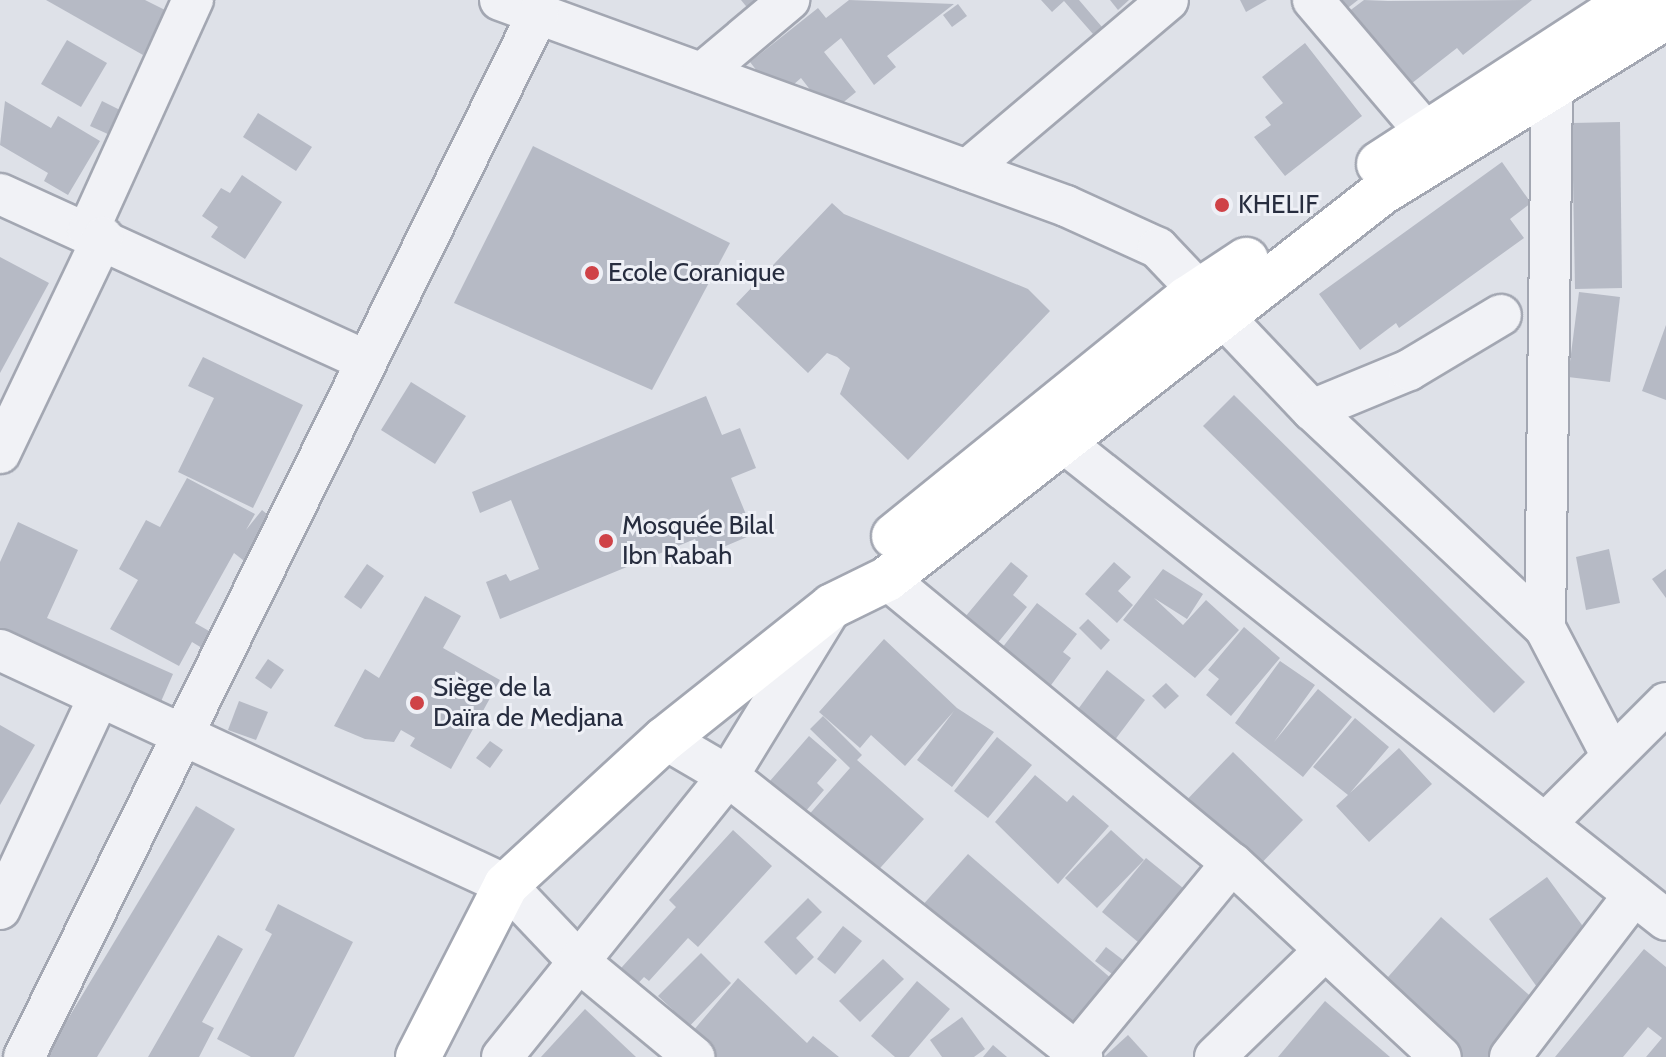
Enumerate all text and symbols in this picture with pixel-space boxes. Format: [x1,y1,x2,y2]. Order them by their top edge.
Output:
place label: KHELIF [1238,189,1319,221]
marker: KHELIF [1213,196,1231,214]
place label: Ecole Coranique [608,257,785,289]
marker: Ecole Coranique [583,264,601,282]
place label: Mosquée Bilal Ibn Rabah [622,510,774,572]
marker: Mosquée Bilal Ibn Rabah [597,532,615,550]
place label: Siège de la Daïra de Medjana [433,672,623,734]
marker: Siège de la Daïra de Medjana [408,694,426,712]

